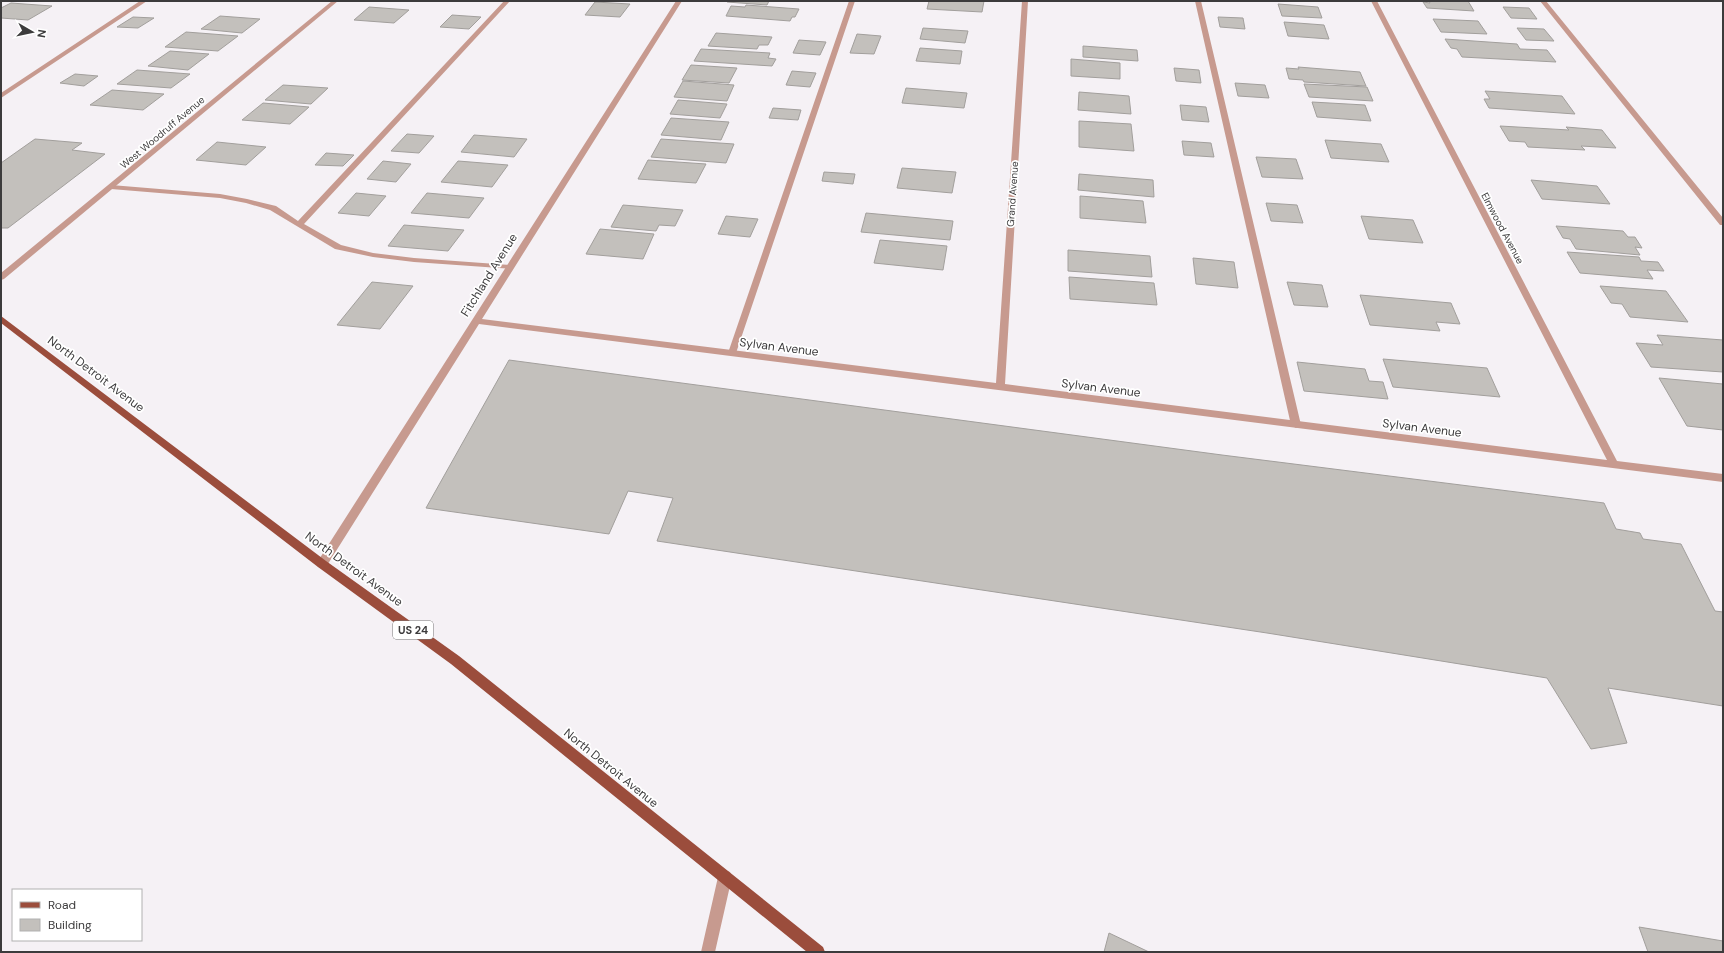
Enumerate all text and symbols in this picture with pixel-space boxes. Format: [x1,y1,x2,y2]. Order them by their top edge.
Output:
north arrow [12,12,52,52]
text: N [34,29,49,39]
street label: West Woodruff Avenue [117,93,207,172]
street label: Grand Avenue [1004,161,1021,227]
street label: Elmwood Avenue [1478,190,1527,266]
street label: Fitchland Avenue [457,230,521,320]
street label: North Detroit Avenue [44,332,148,416]
street label: Sylvan Avenue [738,334,820,360]
street label: Sylvan Avenue [1060,375,1142,401]
street label: Sylvan Avenue [1381,415,1463,441]
street label: North Detroit Avenue [302,528,406,610]
road number: US 24 [393,621,433,639]
street label: North Detroit Avenue [560,725,662,811]
legend [12,889,142,941]
text: Road [48,897,76,913]
text: Building [48,917,92,933]

